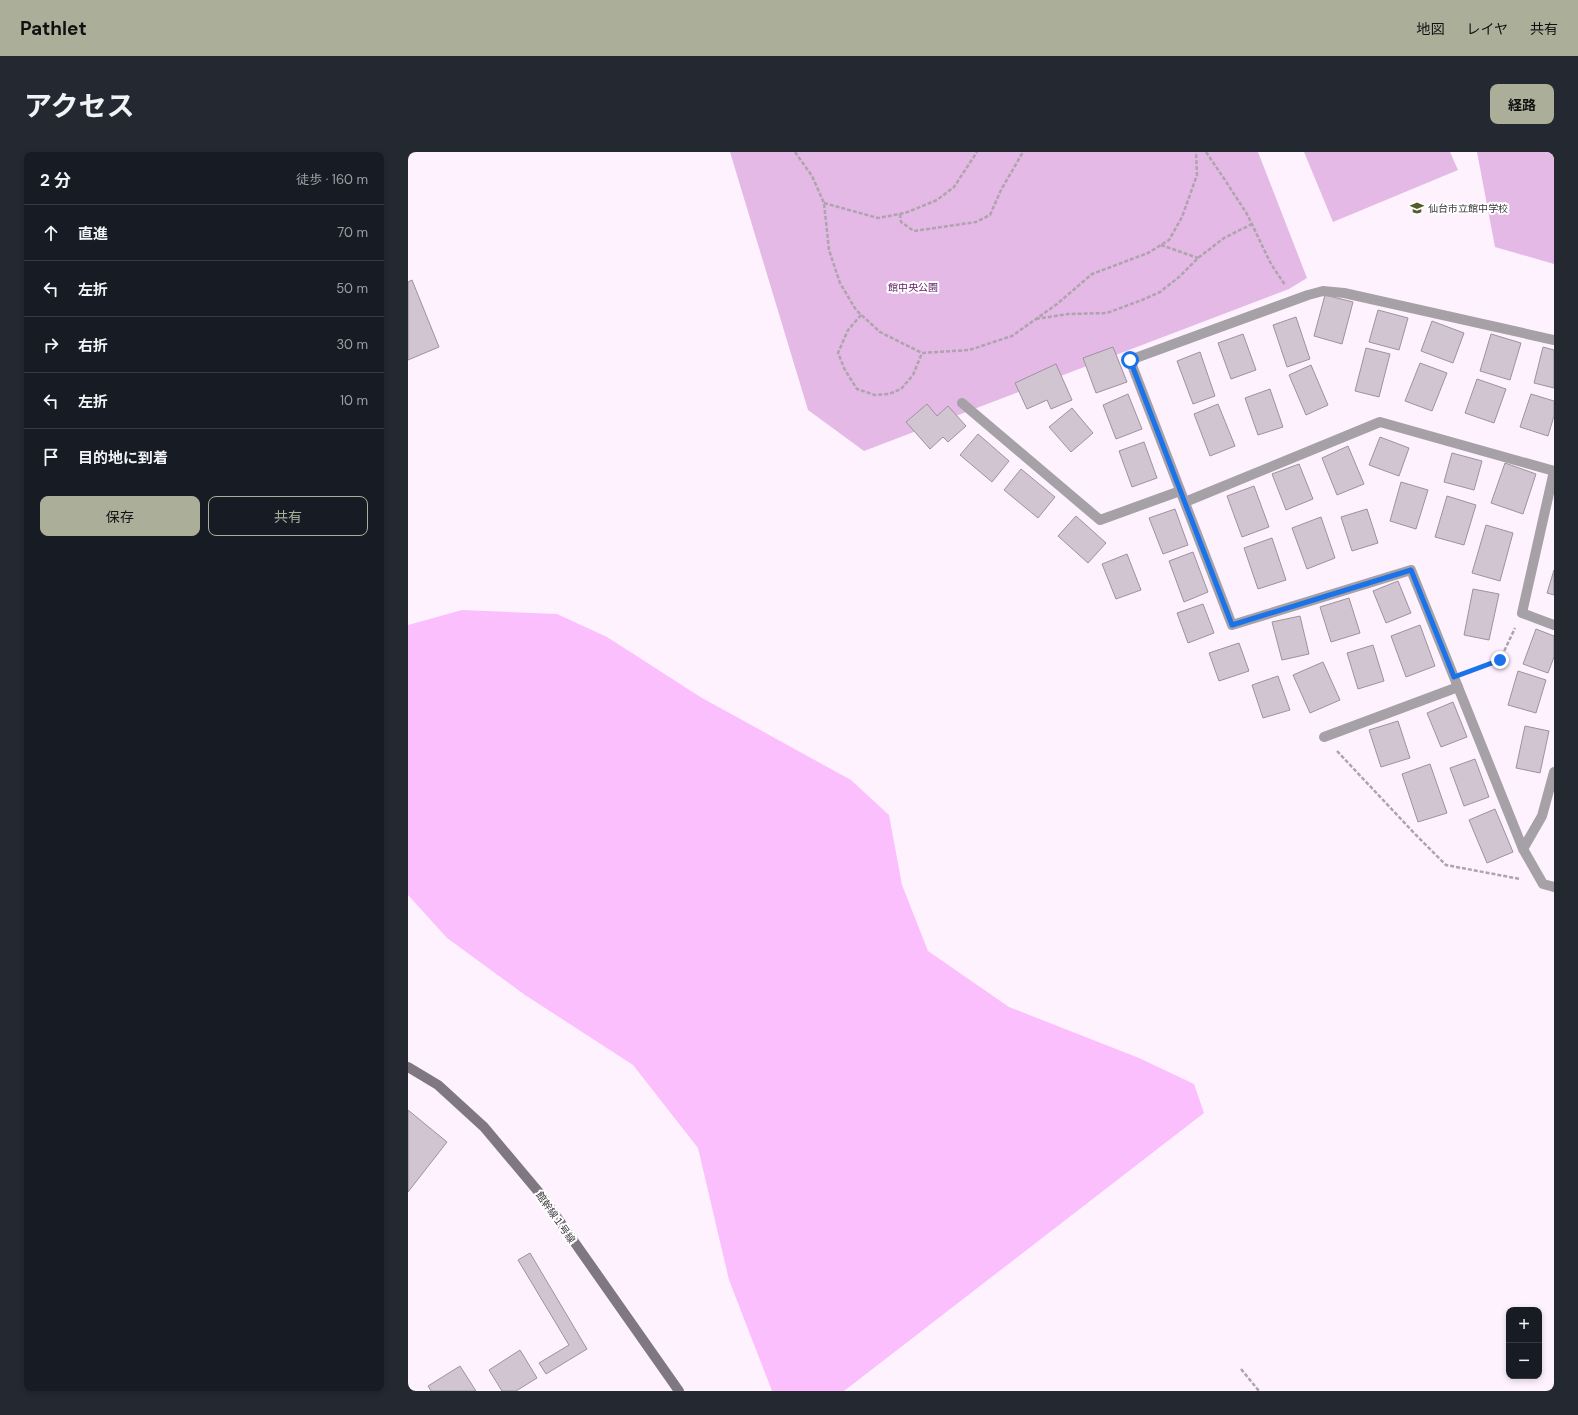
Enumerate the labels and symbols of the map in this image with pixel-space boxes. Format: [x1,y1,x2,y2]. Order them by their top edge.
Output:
school or university icon: 仙台市立館中学校 [1409,200,1425,216]
place label: 仙台市立館中学校 [1428,202,1508,215]
park label: 館中央公園 [888,281,938,294]
route start [1121,351,1139,369]
route end [1491,651,1509,669]
street label: 館幹線１号線 [533,1189,578,1246]

